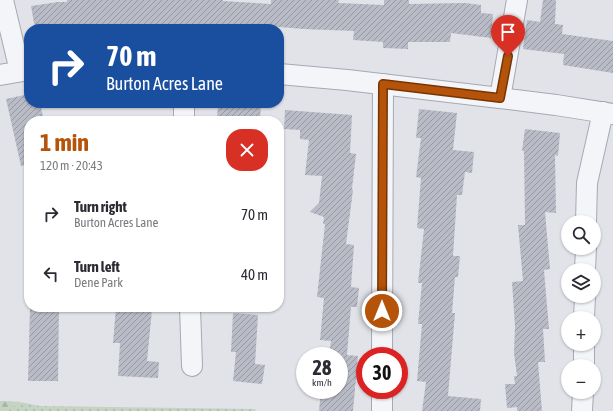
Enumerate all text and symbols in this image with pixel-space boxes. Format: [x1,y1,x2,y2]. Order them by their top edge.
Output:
pin [491,15,525,56]
icon: arrive [497,21,519,43]
icon: right [40,40,92,92]
text: 70 m [106,40,156,72]
text: Burton Acres Lane [106,73,223,94]
text: 1 min [40,129,89,156]
button: close [226,129,268,171]
text: 120 m · 20:43 [40,158,103,173]
text: Turn right [74,198,127,215]
icon: right [40,203,62,225]
text: 70 m [241,206,268,223]
text: Burton Acres Lane [74,215,159,230]
map controls [561,215,601,399]
button: search [561,215,601,255]
text: Turn left [74,258,120,275]
icon: left [40,263,62,285]
button: layers [561,263,601,303]
text: 40 m [241,266,268,283]
text: Dene Park [74,275,123,290]
position arrow [361,290,403,332]
button: + [561,311,601,351]
speed limit sign: 30 [356,347,408,399]
text: 28 [313,356,331,379]
button: − [561,359,601,399]
text: km/h [312,377,332,388]

